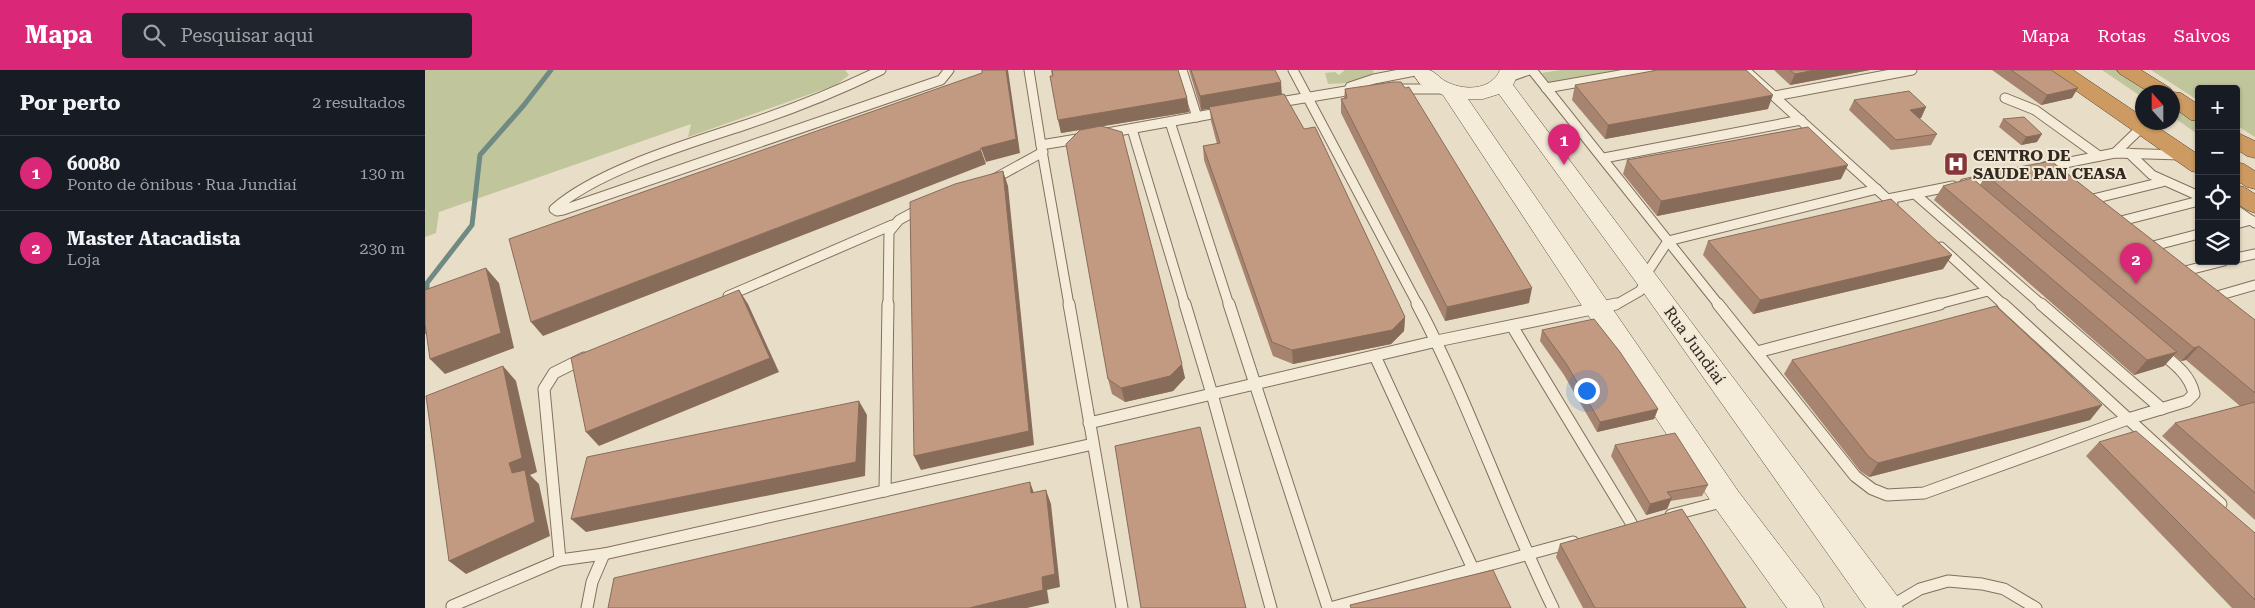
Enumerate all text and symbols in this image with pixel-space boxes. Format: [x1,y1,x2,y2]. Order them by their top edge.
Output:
search box [122,13,472,58]
text: Mapa [25,21,92,49]
icon: search [140,21,168,49]
text: Pesquisar aqui [180,24,314,47]
text: Mapa [2021,25,2069,46]
text: Rotas [2097,25,2146,46]
text: Salvos [2174,25,2230,46]
north arrow [2135,85,2180,130]
map controls [2195,85,2240,265]
button: + [2195,85,2240,130]
text: Por perto [20,91,121,115]
text: 2 resultados [312,93,405,112]
pin: 1 [1548,124,1580,165]
button: − [2195,130,2240,175]
place label: CENTRO DE SAUDE PAN CEASA [1973,146,2127,183]
hospital icon: CENTRO DE SAUDE PAN CEASA [1943,151,1969,177]
text: 60080 [67,152,120,175]
text: 1 [32,164,40,183]
text: 130 m [359,164,405,183]
text: Ponto de ônibus · Rua Jundiaí [67,175,297,194]
button: locate [2195,175,2240,220]
button: layers [2195,220,2240,265]
text: Master Atacadista [67,227,241,250]
text: 2 [32,239,40,258]
text: 230 m [359,239,405,258]
pin: 2 [2120,243,2152,284]
text: Loja [67,250,100,269]
street label: Rua Jundiaí [1660,303,1729,388]
your location [1574,378,1600,404]

